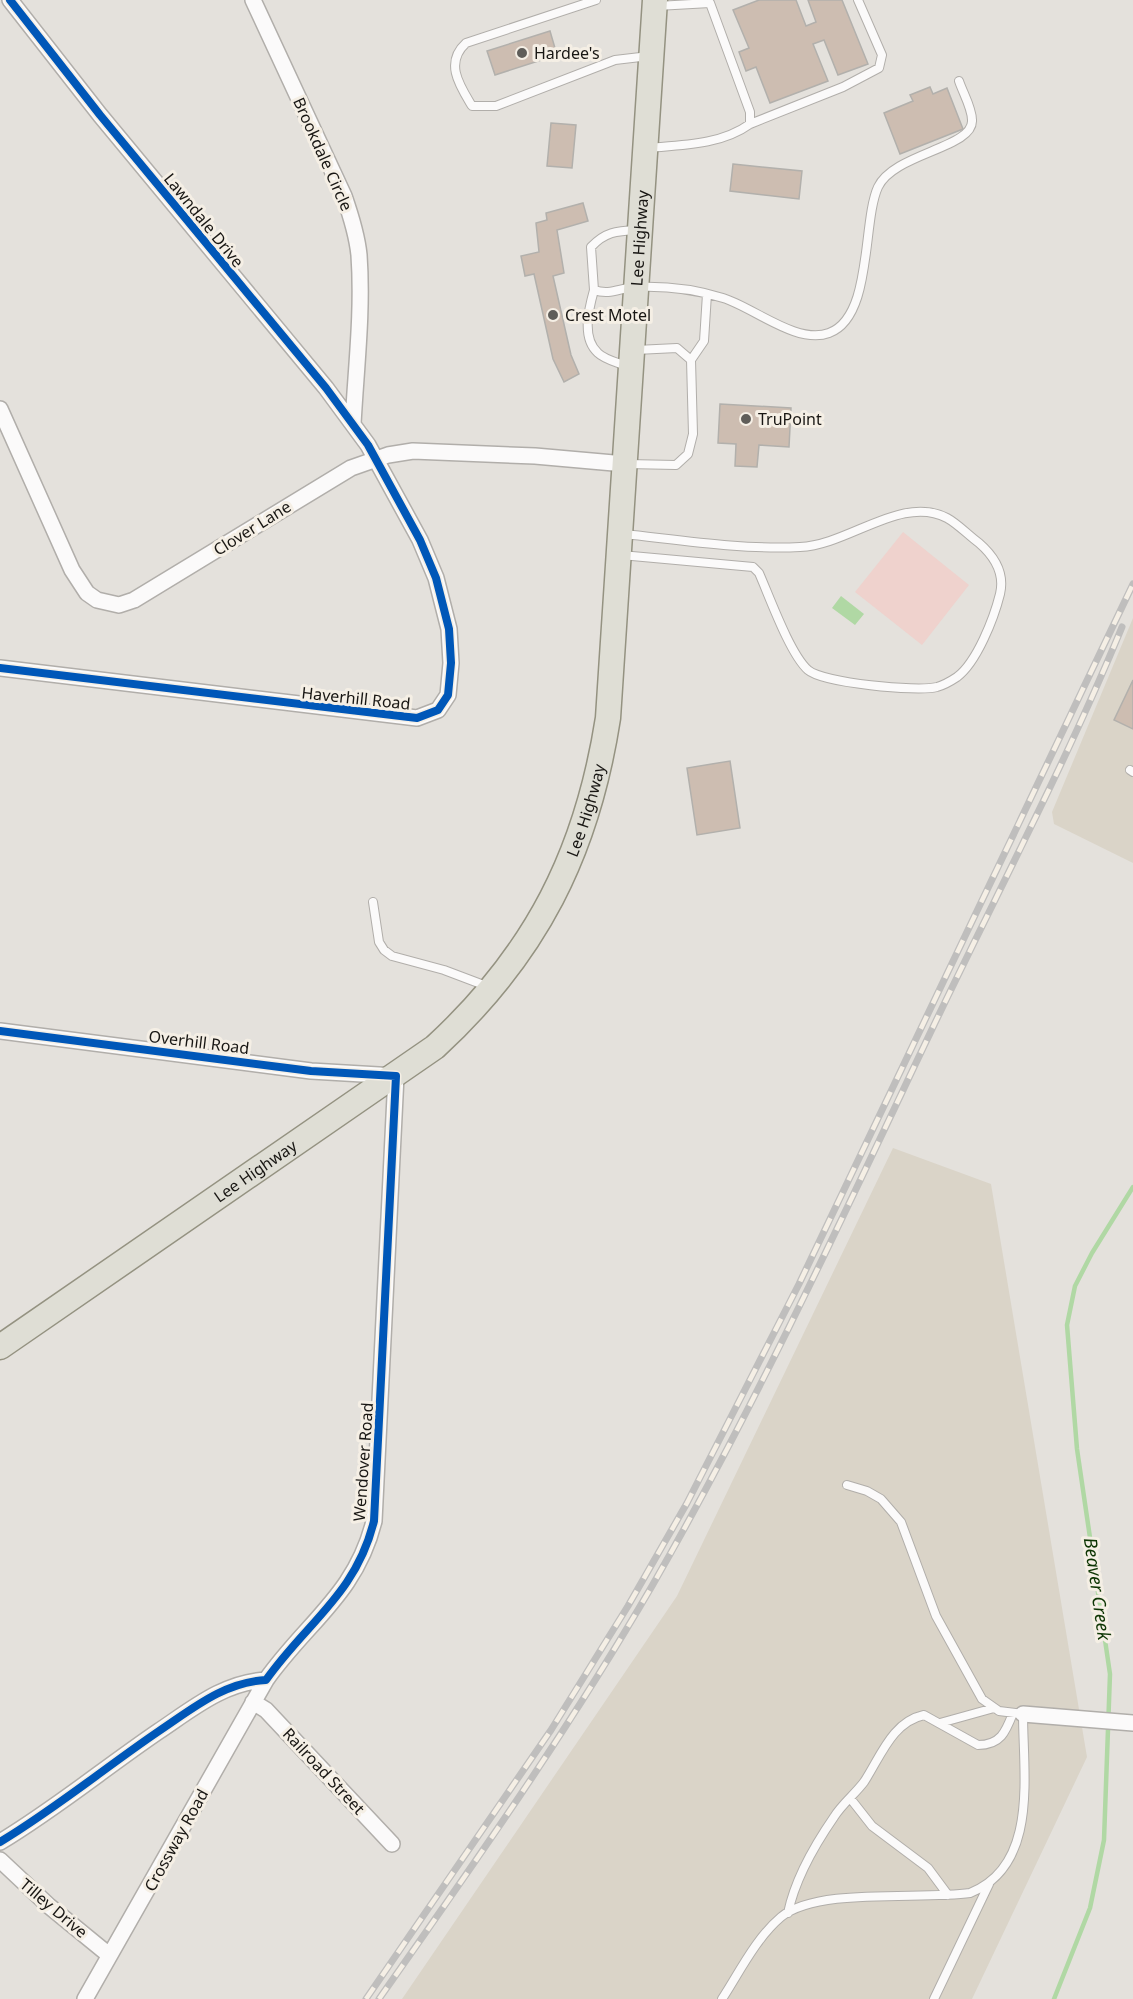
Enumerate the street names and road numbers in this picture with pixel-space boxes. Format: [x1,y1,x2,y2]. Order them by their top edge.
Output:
street label: Brookdale Circle [288,94,358,214]
street label: Lawndale Drive [159,168,249,272]
street label: Lee Highway [625,189,654,287]
street label: Clover Lane [209,495,295,561]
street label: Haverhill Road [300,681,412,715]
street label: Lee Highway [561,761,610,860]
street label: Overhill Road [147,1025,251,1059]
street label: Lee Highway [209,1134,302,1207]
street label: Wendover Road [348,1402,378,1522]
street label: Railroad Street [278,1723,370,1819]
street label: Crossway Road [139,1785,213,1895]
street label: Tilley Drive [16,1873,92,1943]

